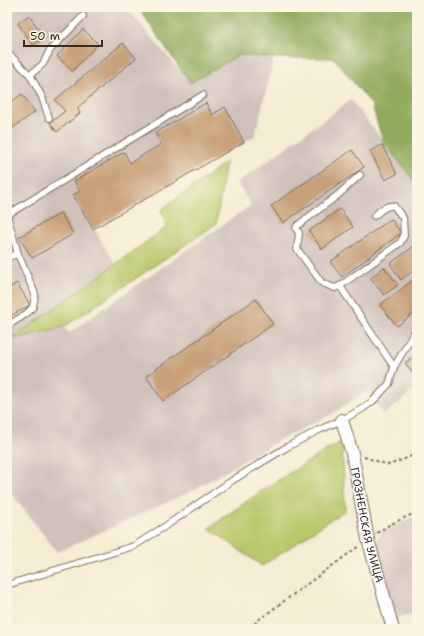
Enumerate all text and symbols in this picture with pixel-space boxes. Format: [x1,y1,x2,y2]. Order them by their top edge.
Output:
scale bar [24,22,102,48]
text: 50 m [30,28,60,44]
street label: ГРОЗНЕНСКАЯ УЛИЦА [347,466,387,585]

